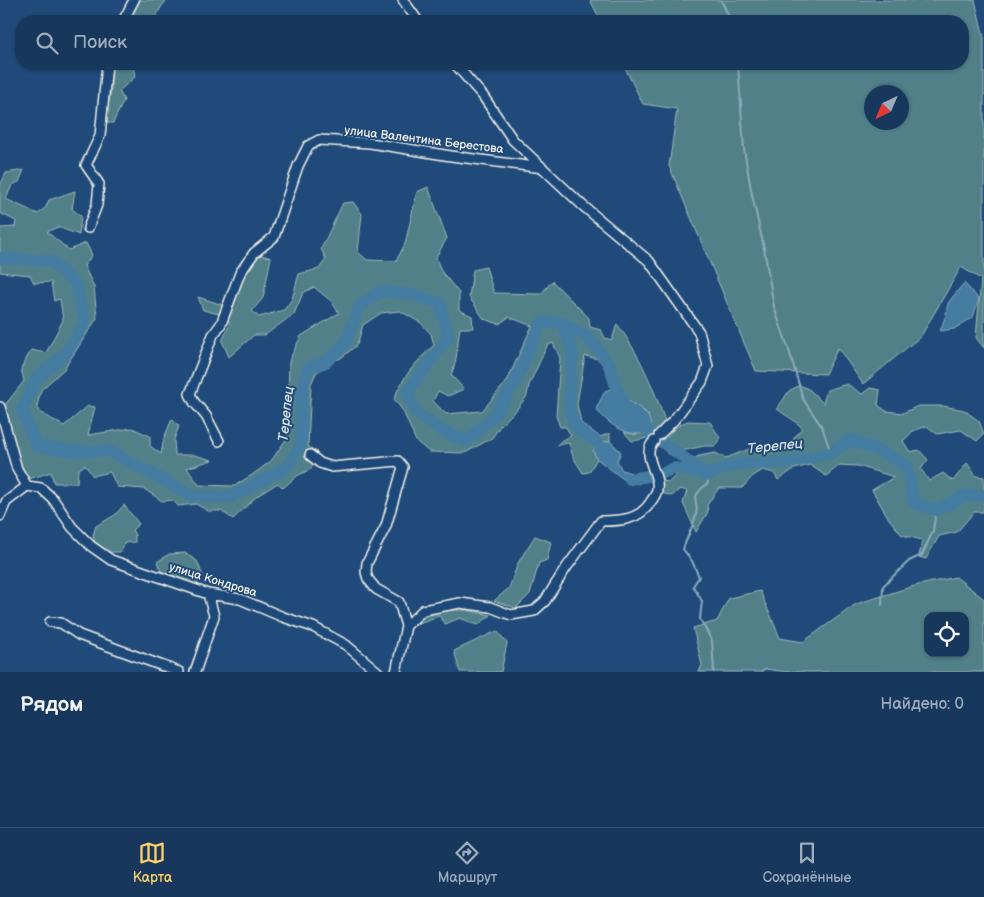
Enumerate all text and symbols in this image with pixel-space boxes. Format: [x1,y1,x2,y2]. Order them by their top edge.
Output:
search box [15,15,969,70]
icon: search [33,29,61,57]
text: Поиск [73,31,127,54]
north arrow [864,85,909,130]
street label: улица Валентина Берестова [344,123,504,157]
water label: Терепец [275,385,297,443]
water label: Терепец [746,435,804,457]
street label: улица Кондрова [167,560,259,600]
map controls [924,612,969,657]
button: locate [924,612,969,657]
text: Рядом [20,692,83,717]
text: Найдено: 0 [881,695,964,714]
tab: Карта [133,839,172,886]
tab: Маршрут [438,839,497,886]
tab: Сохранённые [763,839,851,886]

